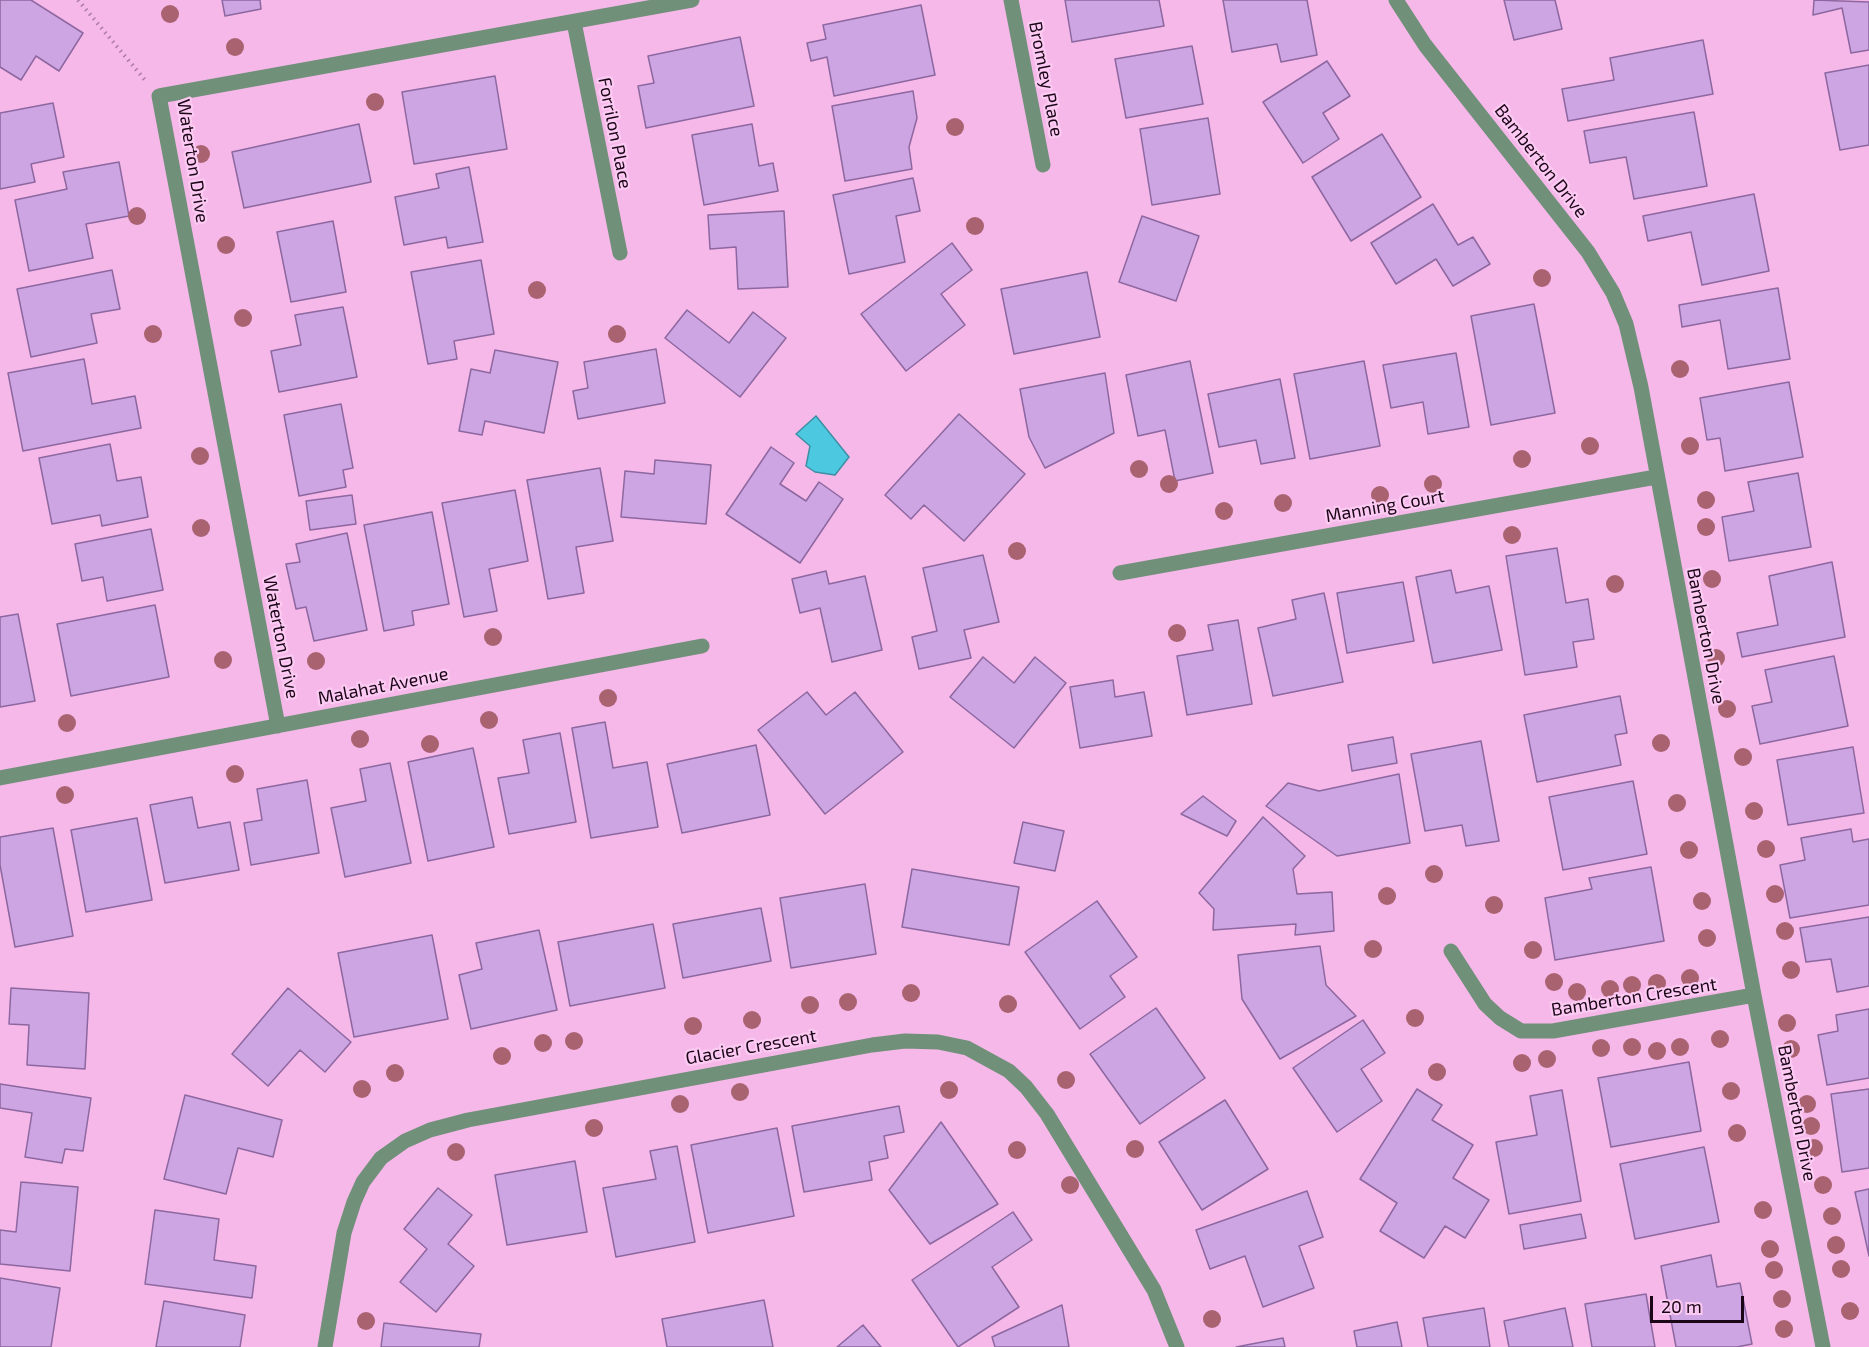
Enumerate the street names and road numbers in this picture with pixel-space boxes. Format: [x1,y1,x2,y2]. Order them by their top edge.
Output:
street label: Bromley Place [1024,20,1068,138]
street label: Forrilon Place [594,76,636,190]
street label: Waterton Drive [173,98,213,224]
street label: Bamberton Drive [1490,100,1592,222]
street label: Manning Court [1324,485,1446,527]
street label: Bamberton Drive [1682,566,1730,706]
street label: Waterton Drive [258,574,304,700]
street label: Malahat Avenue [316,663,450,709]
street label: Bamberton Crescent [1550,973,1718,1021]
street label: Glacier Crescent [684,1025,818,1069]
street label: Bamberton Drive [1773,1043,1821,1183]

